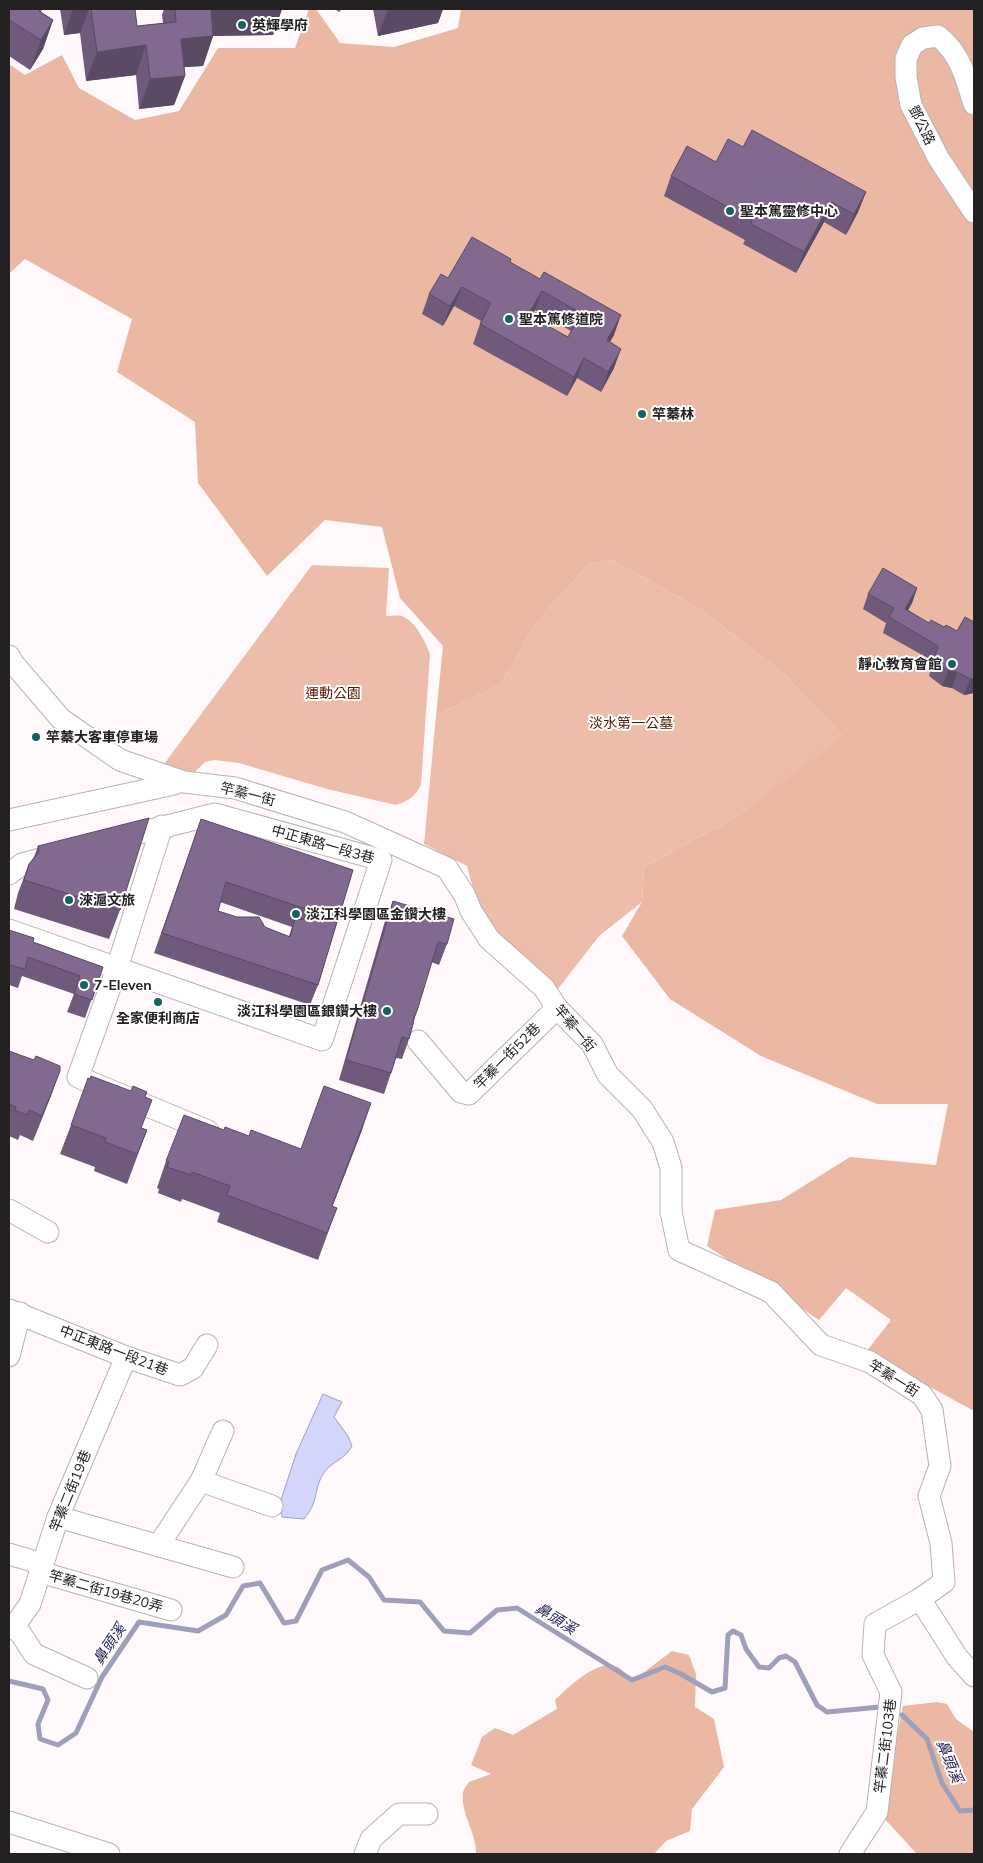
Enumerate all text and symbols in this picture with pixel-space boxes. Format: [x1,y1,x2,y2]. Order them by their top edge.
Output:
place label: 英輝學府 [252,16,308,34]
marker: 英輝學府 [236,19,248,31]
street label: 鄧公路 [905,102,939,148]
place label: 聖本篤靈修中心 [740,202,838,220]
marker: 聖本篤靈修中心 [724,205,736,217]
place label: 聖本篤修道院 [519,310,603,328]
marker: 聖本篤修道院 [503,313,515,325]
place label: 竿蓁林 [652,405,694,423]
marker: 竿蓁林 [636,408,648,420]
place label: 靜心教育會館 [858,655,942,673]
marker: 靜心教育會館 [946,658,958,670]
park label: 運動公園 [305,684,361,702]
park label: 淡水第一公墓 [589,714,673,732]
place label: 竿蓁大客車停車場 [46,728,158,746]
marker: 竿蓁大客車停車場 [30,731,42,743]
street label: 竿蓁一街 [219,778,277,810]
street label: 中正東路一段3巷 [269,821,377,867]
place label: 淶滬文旅 [79,891,135,909]
marker: 淶滬文旅 [63,894,75,906]
place label: 淡江科學園區金鑽大樓 [306,905,446,923]
marker: 淡江科學園區金鑽大樓 [290,908,302,920]
place label: 7-Eleven [94,976,152,994]
marker: 7-Eleven [78,979,90,991]
marker: 全家便利商店 [152,996,164,1008]
street label: 竿蓁一街 [550,1001,600,1055]
place label: 淡江科學園區銀鑽大樓 [237,1002,377,1020]
marker: 淡江科學園區銀鑽大樓 [381,1005,393,1017]
place label: 全家便利商店 [116,1009,200,1027]
street label: 竿蓁一街52巷 [470,1019,544,1093]
street label: 中正東路一段21巷 [57,1321,171,1379]
street label: 竿蓁一街 [865,1356,923,1400]
street label: 竿蓁二街19巷 [45,1447,95,1535]
street label: 竿蓁二街19巷20弄 [47,1566,165,1616]
water label: 鼻頭溪 [532,1598,582,1639]
water label: 鼻頭溪 [89,1618,131,1668]
street label: 竿蓁二街103巷 [870,1698,900,1794]
water label: 鼻頭溪 [933,1737,968,1787]

